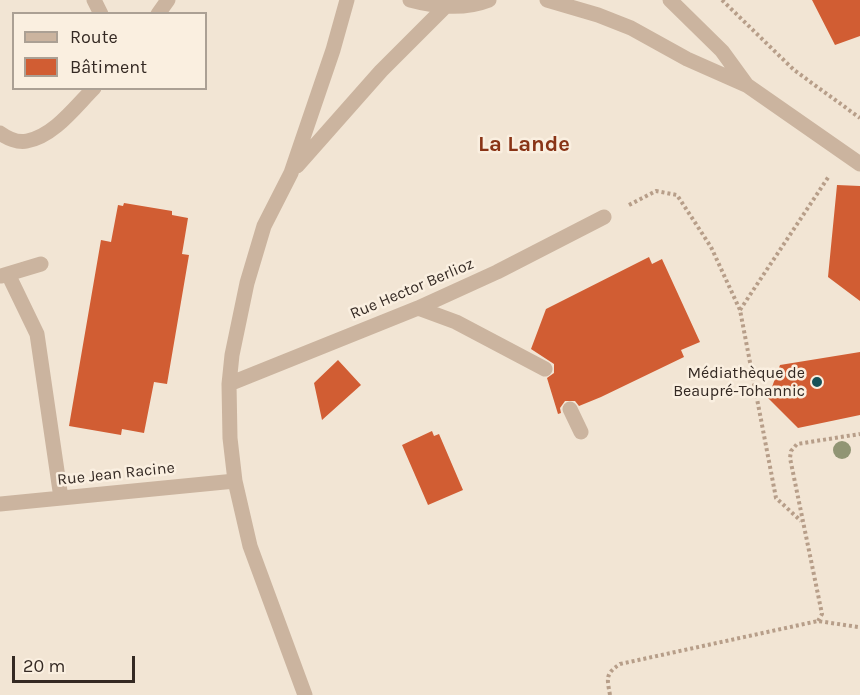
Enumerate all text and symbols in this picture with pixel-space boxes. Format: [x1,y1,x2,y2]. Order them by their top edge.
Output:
legend [12,12,207,90]
text: Route [70,26,118,48]
text: Bâtiment [70,56,147,78]
district label: La Lande [478,132,570,158]
street label: Rue Hector Berlioz [347,254,477,324]
place label: Médiathèque de Beaupré-Tohannic [673,363,805,401]
marker: Médiathèque de Beaupré-Tohannic [810,375,824,389]
street label: Rue Jean Racine [56,458,176,490]
scale bar [15,644,138,682]
text: 20 m [23,655,65,677]

